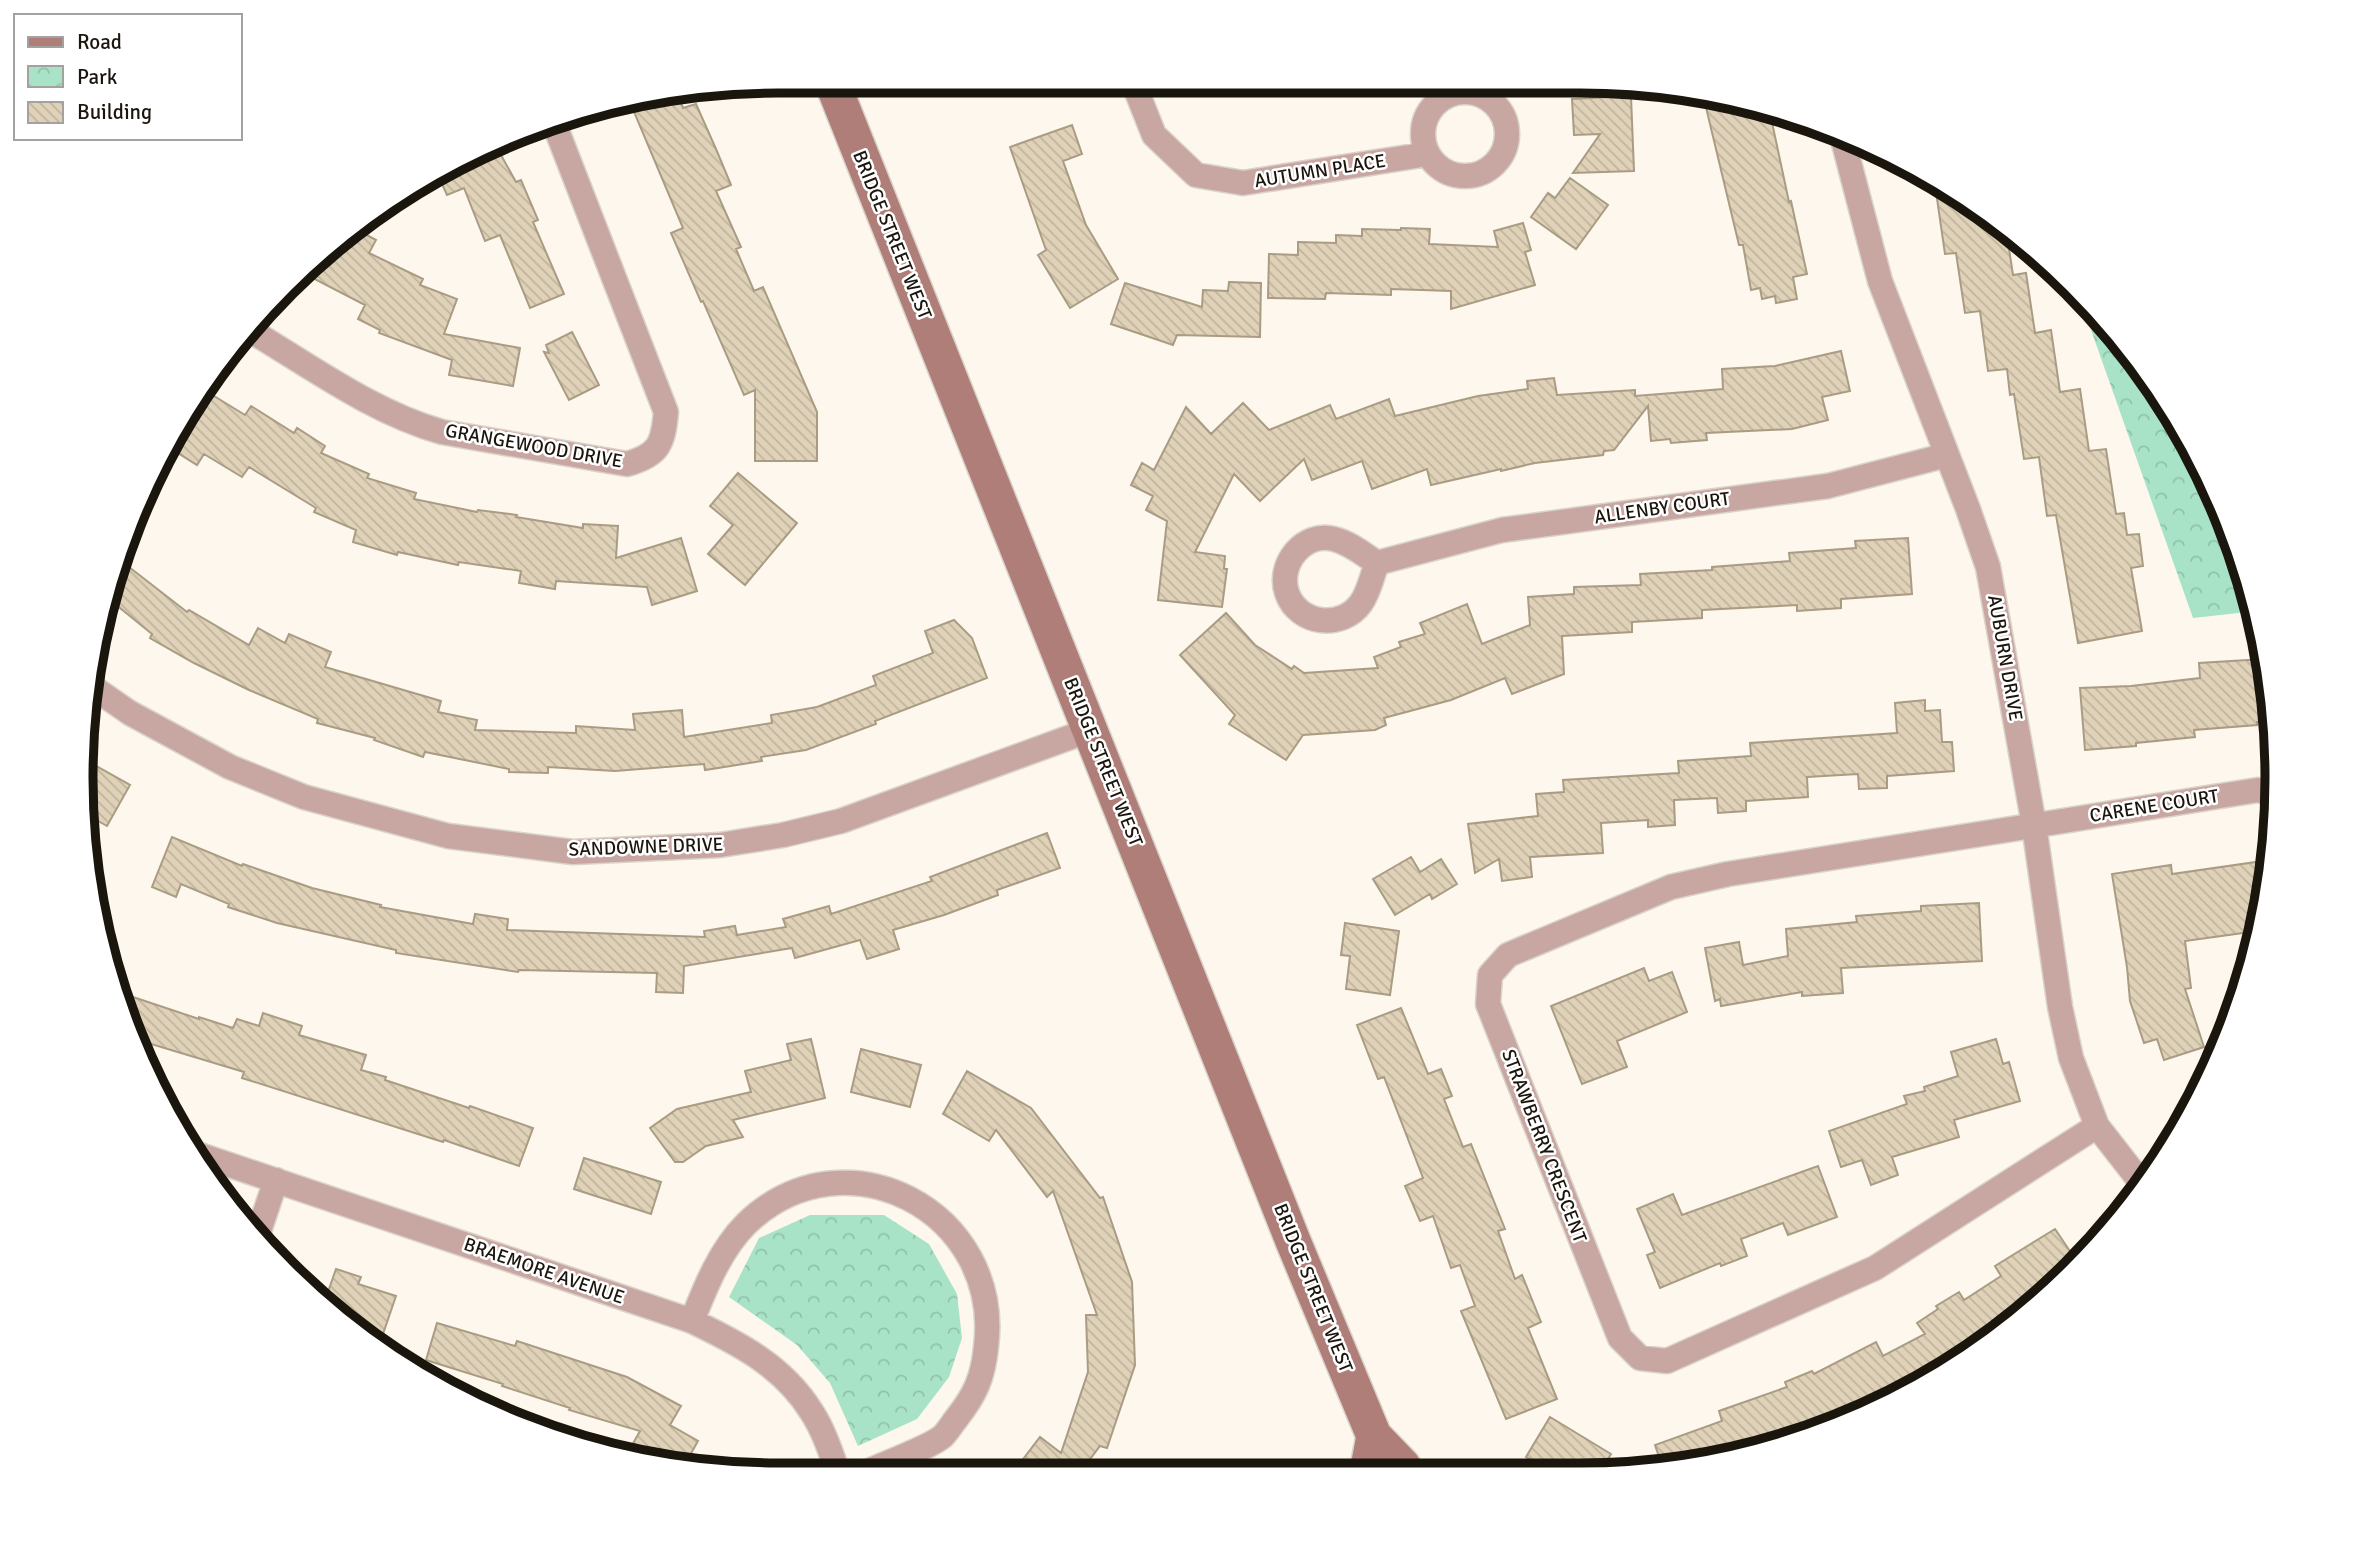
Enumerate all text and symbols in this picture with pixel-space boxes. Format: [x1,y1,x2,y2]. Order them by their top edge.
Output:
legend [14,14,242,140]
text: Road [77,29,122,55]
text: Park [77,64,118,90]
text: Building [77,99,152,125]
street label: BRIDGE STREET WEST [847,147,937,324]
street label: AUTUMN PLACE [1253,149,1387,193]
street label: GRANGEWOOD DRIVE [443,419,625,473]
street label: ALLENBY COURT [1593,487,1732,529]
street label: AUBURN DRIVE [1982,593,2028,723]
street label: BRIDGE STREET WEST [1058,674,1148,851]
street label: CARENE COURT [2088,784,2221,828]
street label: SANDOWNE DRIVE [568,832,724,862]
street label: STRAWBERRY CRESCENT [1496,1046,1592,1247]
street label: BRIDGE STREET WEST [1268,1200,1358,1377]
street label: BRAEMORE AVENUE [461,1232,627,1310]

